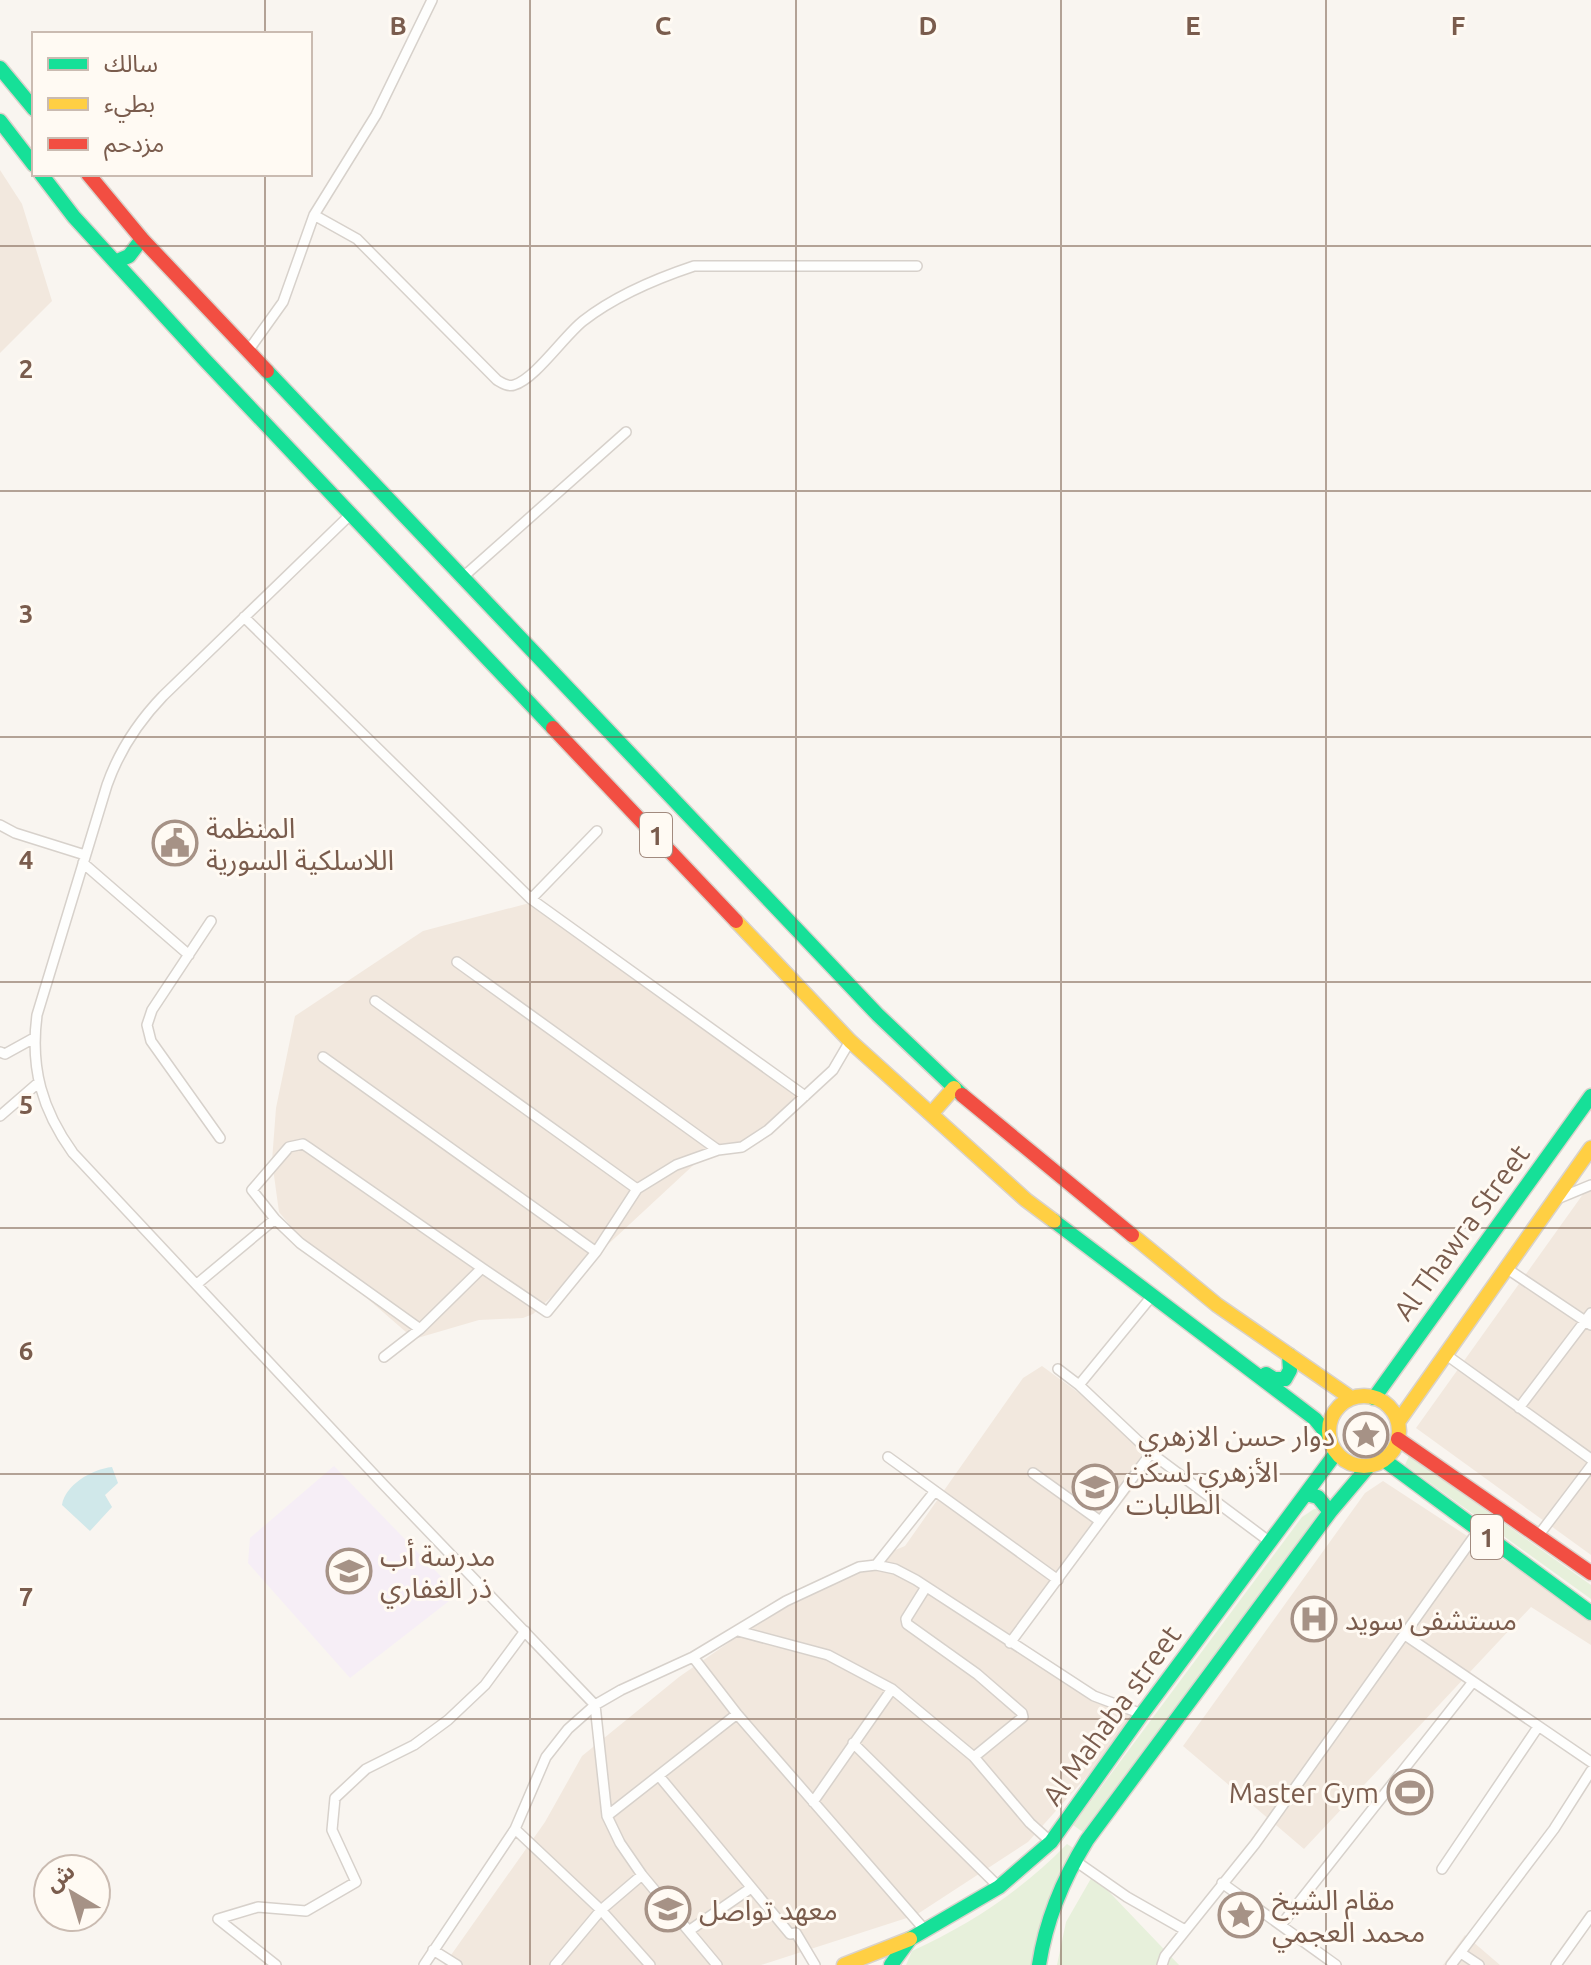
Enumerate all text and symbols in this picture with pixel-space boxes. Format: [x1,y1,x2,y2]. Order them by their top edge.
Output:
text: B [389,11,407,40]
text: C [655,11,672,40]
text: D [919,11,937,40]
text: E [1185,11,1201,40]
text: F [1451,11,1465,40]
legend [32,32,312,176]
text: سالك [104,50,158,77]
text: بطيء [104,90,155,123]
text: مزدحم [104,130,164,161]
text: 2 [19,354,33,383]
text: 3 [19,599,33,628]
place label: المنظمة اللاسلكية السورية [206,812,394,877]
road number: 1 [640,813,672,857]
public building icon: المنظمة اللاسلكية السورية [151,819,199,867]
text: 4 [19,845,33,874]
text: 5 [19,1090,33,1119]
street label: Al Thawra Street [1387,1138,1535,1326]
text: 6 [19,1336,33,1365]
place icon: دوار حسن الازهري [1342,1411,1390,1459]
place label: دوار حسن الازهري [1138,1420,1335,1457]
place label: الأزهري لسكن الطالبات [1126,1456,1279,1519]
school or university icon: الأزهري لسكن الطالبات [1071,1463,1119,1511]
road number: 1 [1471,1515,1503,1559]
place label: مدرسة أب ذر الغفاري [380,1538,495,1609]
school or university icon: مدرسة أب ذر الغفاري [325,1547,373,1595]
text: 7 [19,1582,33,1611]
hospital icon: مستشفى سويد [1290,1595,1338,1643]
place label: مستشفى سويد [1345,1604,1517,1637]
street label: Al Mahaba street [1036,1619,1186,1811]
sports icon: Master Gym [1386,1768,1434,1816]
place label: Master Gym [1229,1777,1379,1808]
north arrow [32,1853,112,1933]
text: ش [40,1858,80,1897]
place label: مقام الشيخ محمد العجمي [1272,1884,1425,1953]
school or university icon: معهد تواصل [644,1885,692,1933]
place icon: مقام الشيخ محمد العجمي [1217,1891,1265,1939]
place label: معهد تواصل [699,1894,838,1927]

